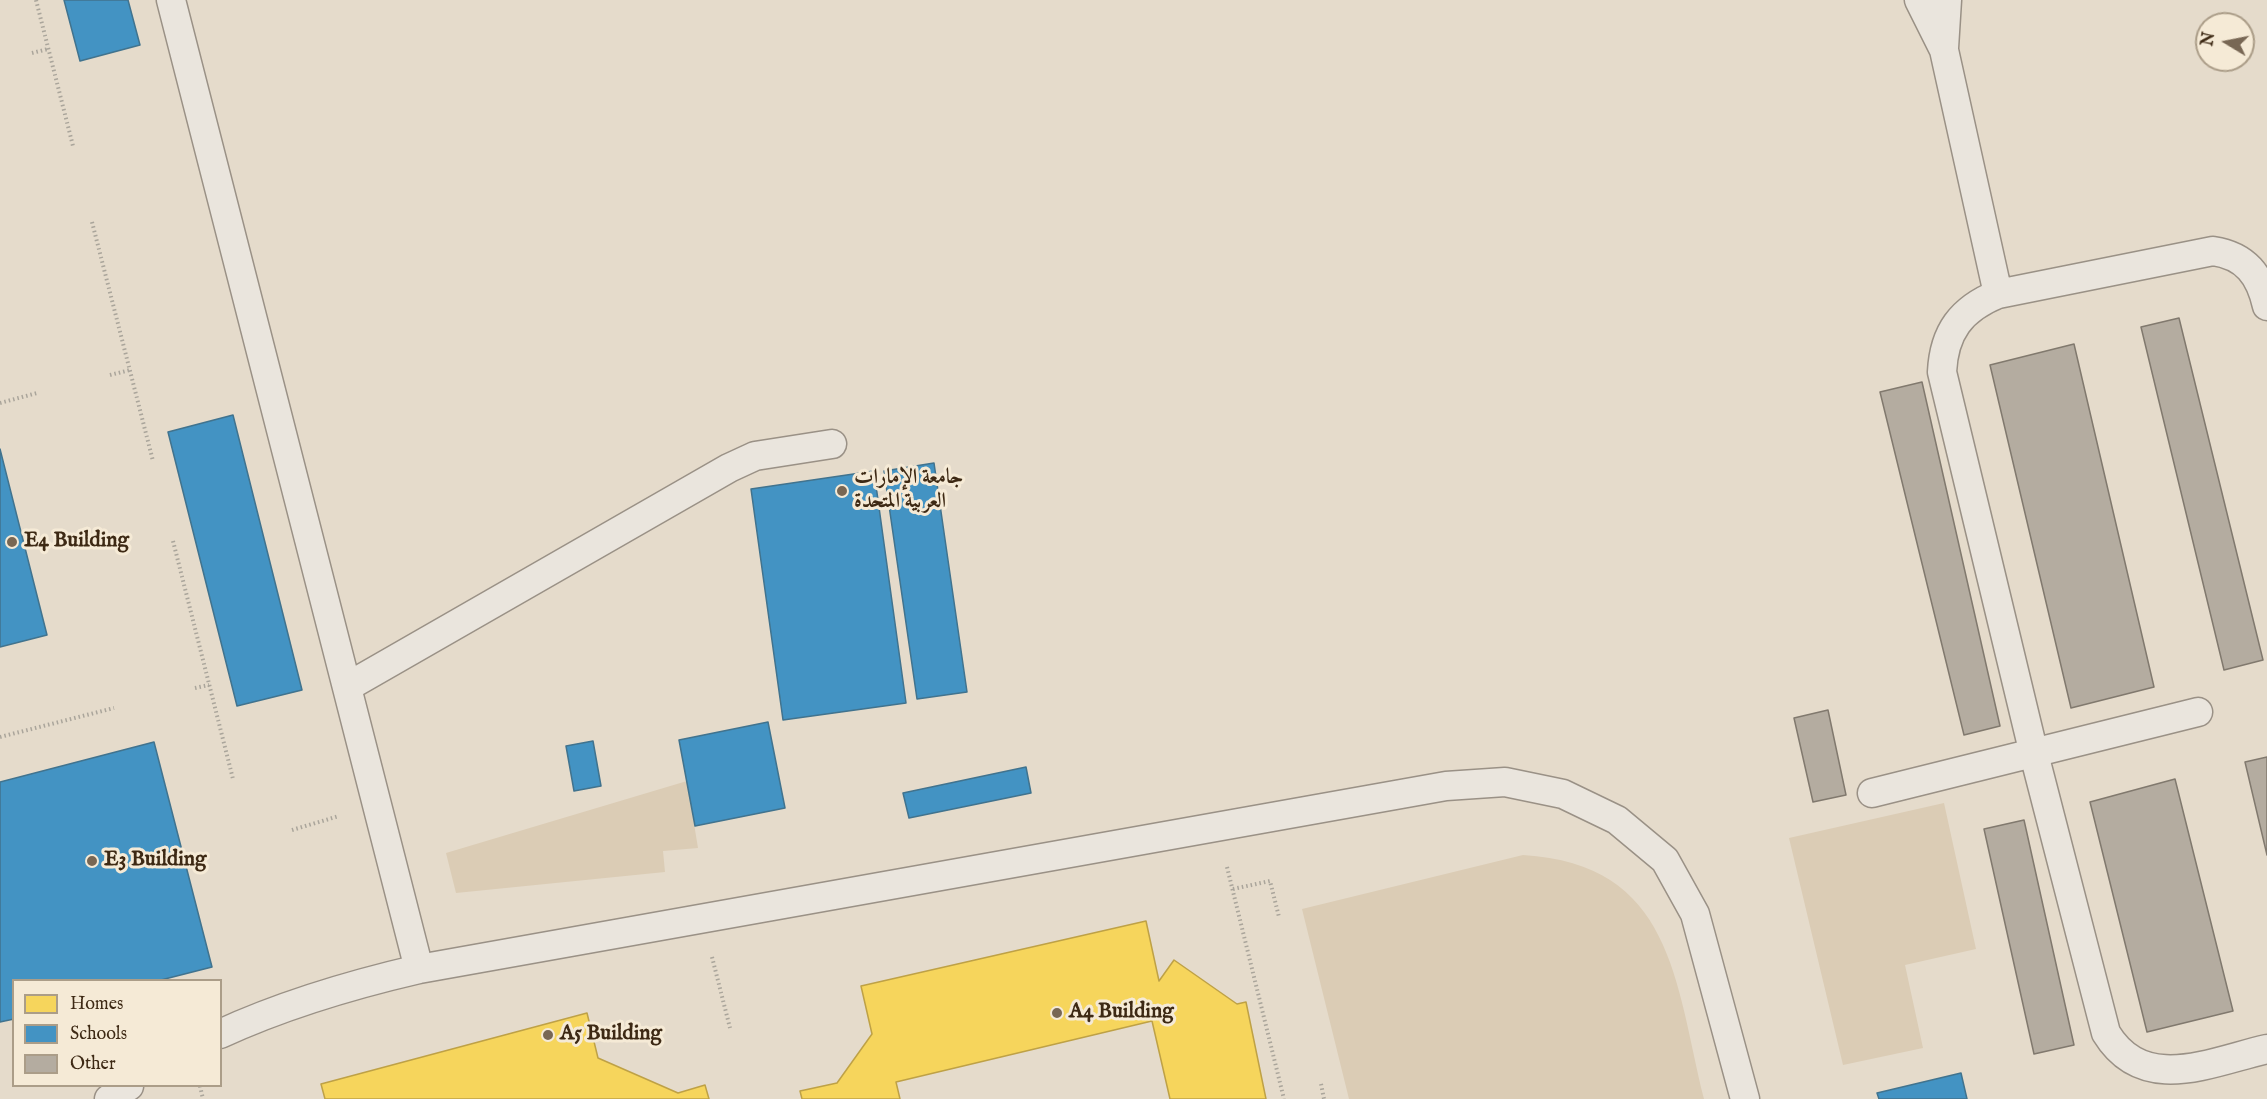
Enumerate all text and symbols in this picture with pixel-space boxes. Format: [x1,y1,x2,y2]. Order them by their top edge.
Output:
north arrow [2195,12,2255,72]
text: N [2198,31,2220,48]
place label: جامعة الإمارات العربية المتحدة [854,466,963,516]
marker: جامعة الإمارات العربية المتحدة [835,484,849,498]
place label: E4 Building [24,529,129,555]
marker: E4 Building [5,535,19,549]
place label: E3 Building [104,848,206,874]
marker: E3 Building [85,854,99,868]
legend [12,979,222,1087]
text: Homes [70,993,123,1016]
place label: A4 Building [1069,1000,1174,1026]
marker: A4 Building [1050,1006,1064,1020]
place label: A5 Building [560,1022,662,1048]
text: Schools [70,1023,127,1046]
marker: A5 Building [541,1028,555,1042]
text: Other [70,1053,116,1076]

